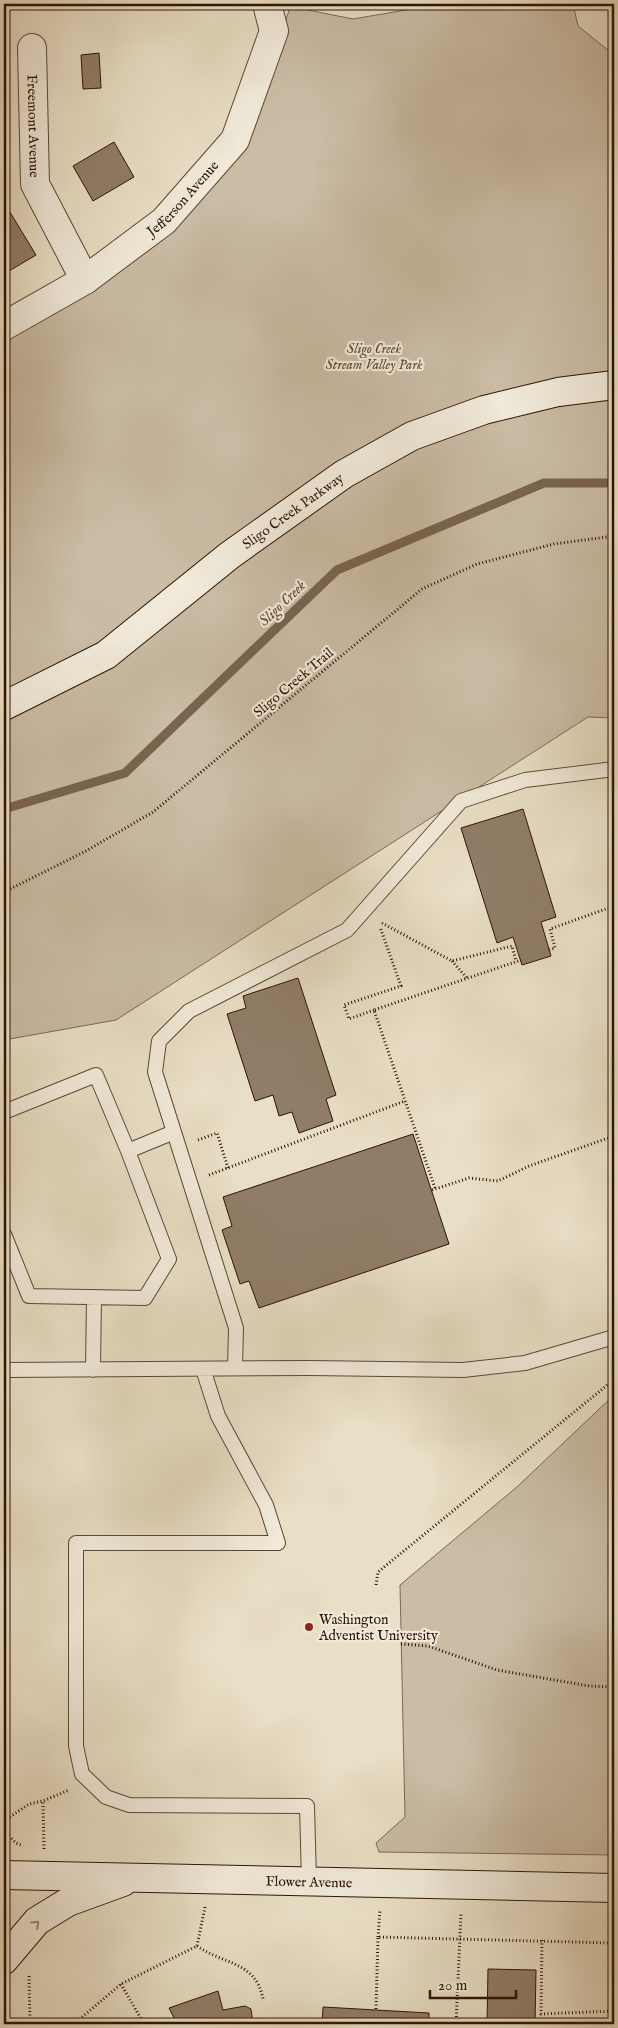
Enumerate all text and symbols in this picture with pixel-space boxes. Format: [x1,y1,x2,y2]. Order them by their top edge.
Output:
street label: Freemont Avenue [23,74,43,178]
street label: Jefferson Avenue [142,157,223,242]
park label: Sligo Creek Stream Valley Park [325,340,423,374]
street label: Sligo Creek Parkway [239,469,347,554]
water label: Sligo Creek [255,576,311,631]
street label: Sligo Creek Trail [250,644,338,722]
place label: Washington Adventist University [318,1611,438,1645]
marker: Washington Adventist University [303,1621,315,1633]
street label: Flower Avenue [265,1873,353,1892]
one-way arrow [30,1921,39,1930]
scale bar [430,1968,517,2000]
text: 20 m [438,1976,468,1995]

